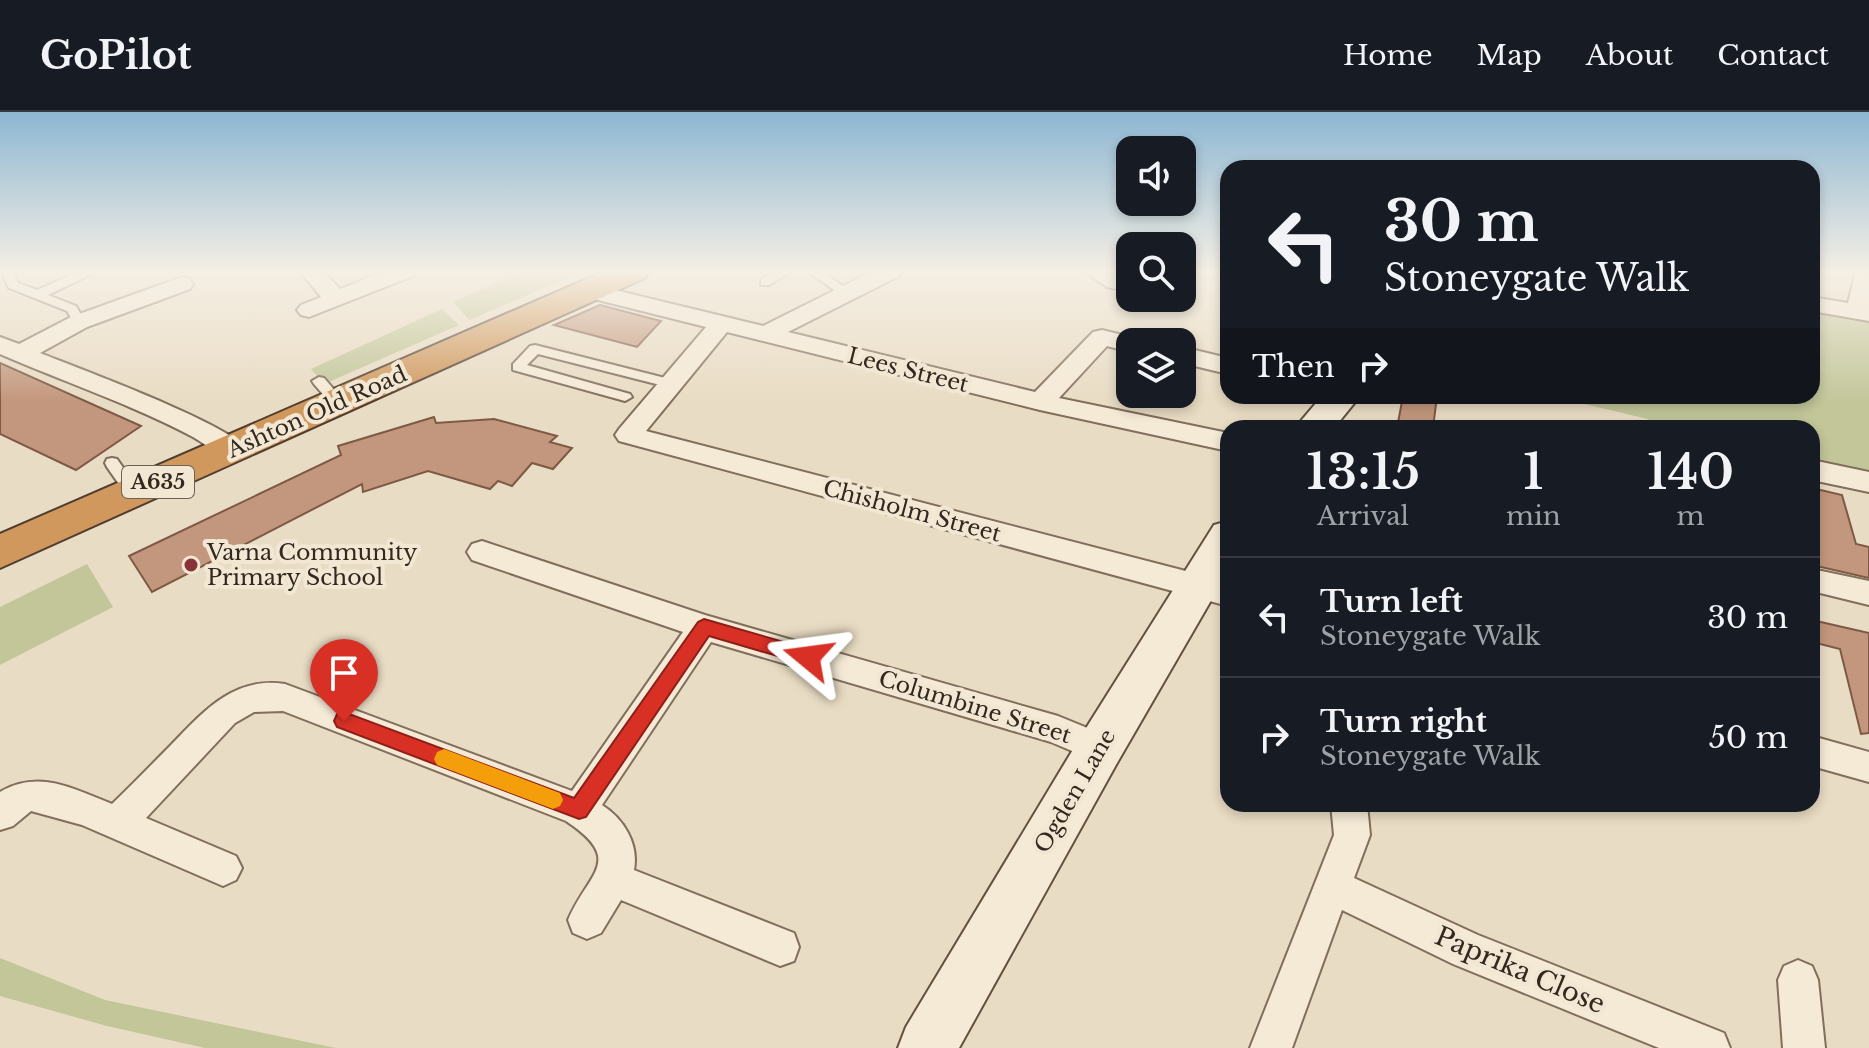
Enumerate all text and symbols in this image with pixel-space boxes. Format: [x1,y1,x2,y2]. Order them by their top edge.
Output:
text: GoPilot [40,32,192,79]
text: Home [1343,38,1433,73]
text: Map [1477,38,1542,73]
text: About [1586,38,1673,73]
text: Contact [1717,38,1829,73]
map controls [1116,136,1196,408]
button: sound [1116,136,1196,216]
text: 30 m [1384,187,1539,256]
icon: left [1252,192,1356,296]
button: search [1116,232,1196,312]
text: Stoneygate Walk [1384,256,1689,301]
button: layers [1116,328,1196,408]
street label: Lees Street [845,342,972,398]
icon: right [1351,344,1395,388]
text: Then [1252,348,1335,385]
street label: Ashton Old Road [222,360,411,464]
text: 13:15 [1306,442,1420,502]
text: 1 [1523,442,1544,502]
text: 140 [1647,442,1734,502]
road number: A635 [122,466,194,498]
street label: Chisholm Street [820,474,1005,548]
text: Arrival [1317,500,1409,532]
text: min [1506,500,1561,532]
text: m [1676,500,1704,532]
place label: Varna Community Primary School [206,539,417,591]
marker: Varna Community Primary School [182,556,200,574]
text: Turn left [1320,583,1463,620]
icon: left [1252,595,1296,639]
text: 30 m [1707,599,1788,636]
position arrow [766,615,850,699]
text: Stoneygate Walk [1320,620,1540,652]
pin [310,639,378,721]
icon: arrive [322,651,366,695]
street label: Columbine Street [876,665,1075,749]
text: Turn right [1320,703,1487,740]
icon: right [1252,715,1296,759]
text: 50 m [1709,719,1788,756]
street label: Ogden Lane [1029,724,1121,858]
text: Stoneygate Walk [1320,740,1540,772]
street label: Paprika Close [1430,920,1610,1020]

